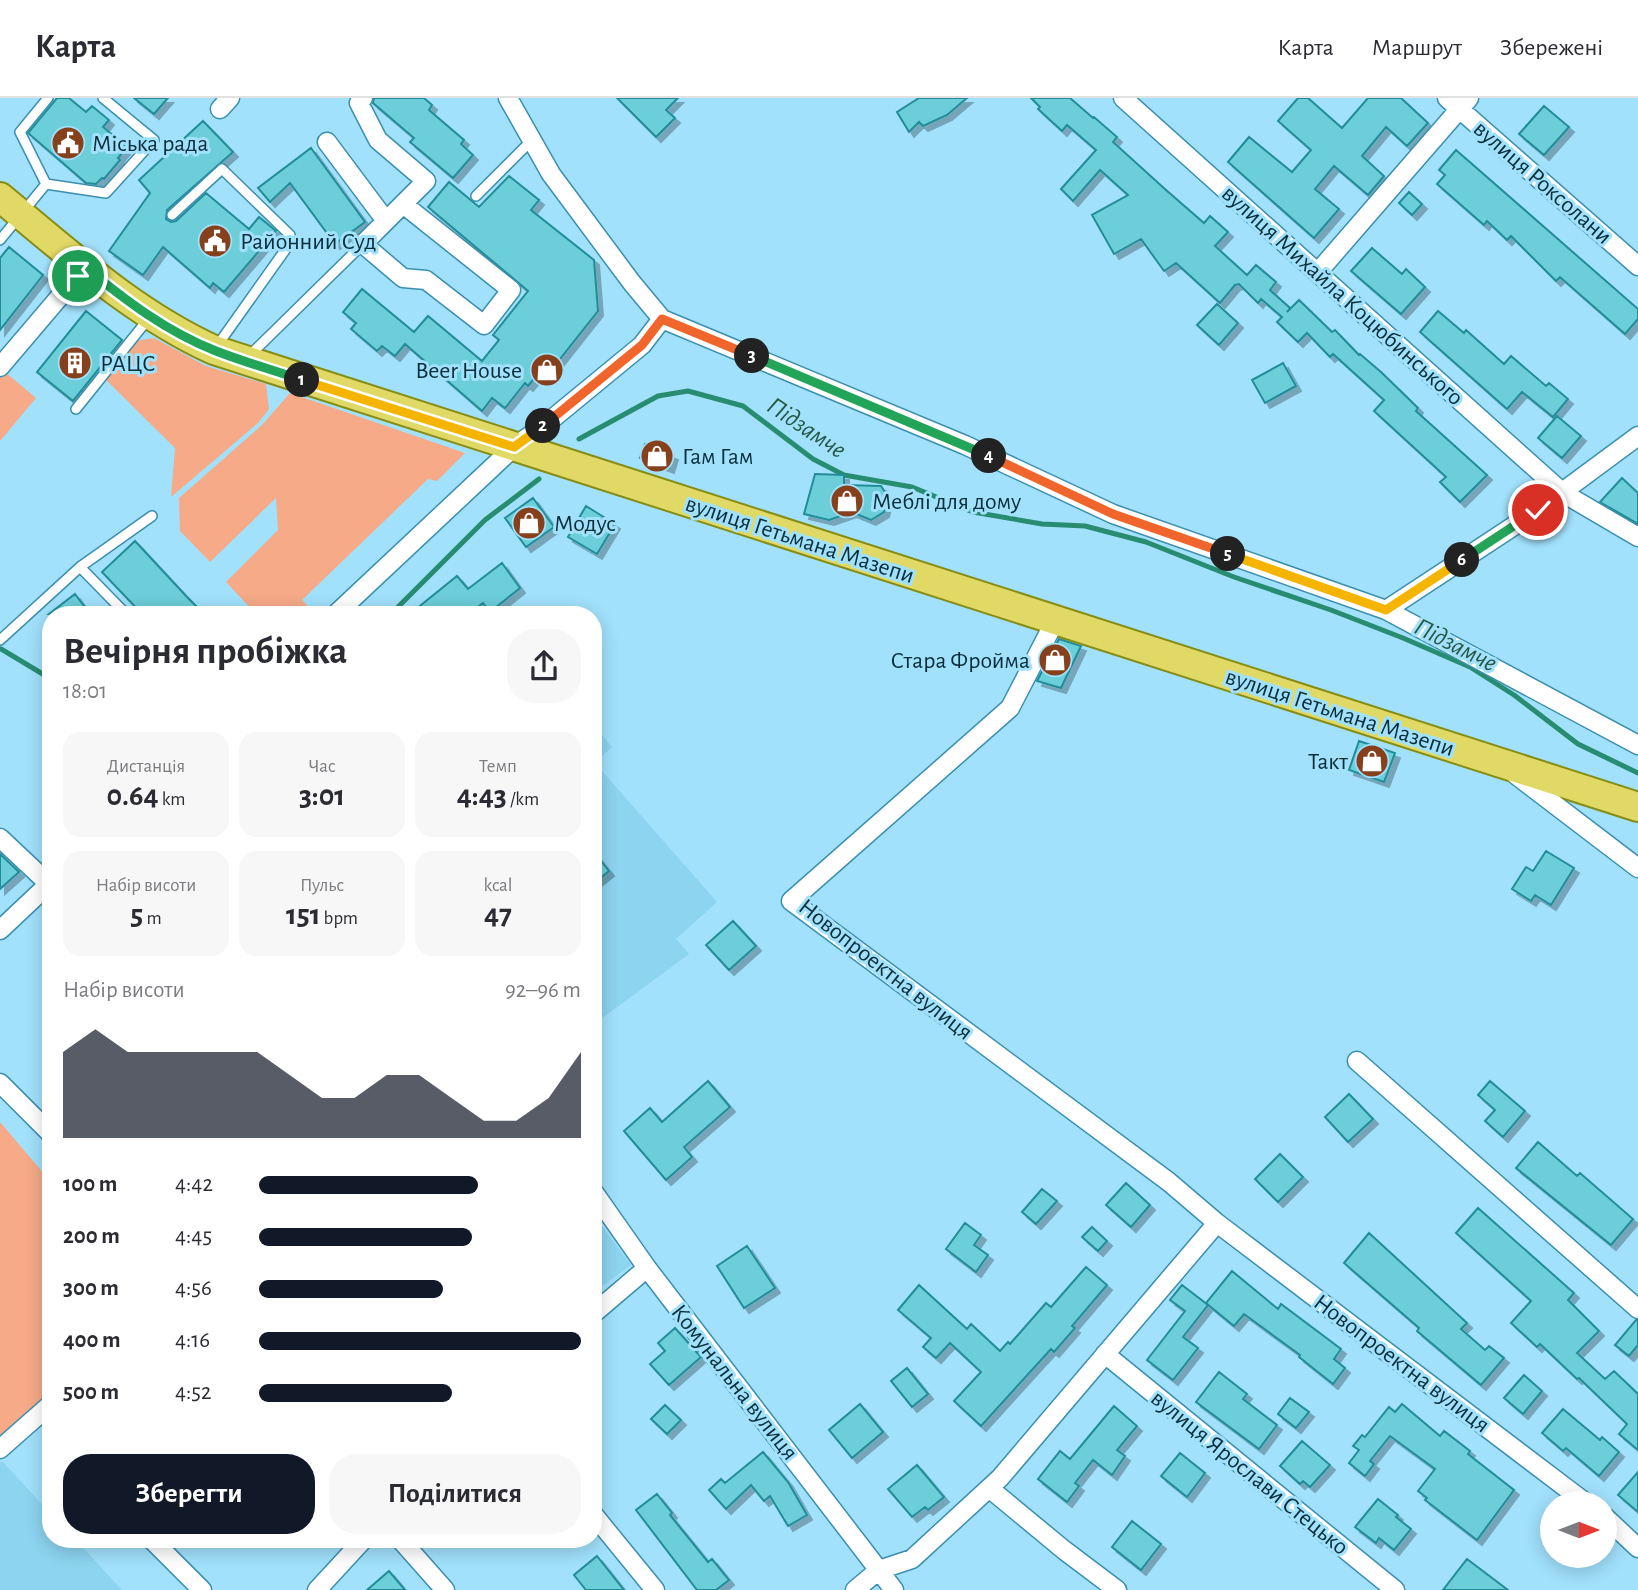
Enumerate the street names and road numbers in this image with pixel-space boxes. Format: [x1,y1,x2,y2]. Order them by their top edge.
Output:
street label: вулиця Роксолани [1469,116,1616,249]
street label: вулиця Михайла Коцюбинського [1217,181,1468,410]
street label: вулиця Гетьмана Мазепи [682,492,917,588]
street label: вулиця Гетьмана Мазепи [1222,665,1457,761]
street label: Новопроектна вулиця [794,895,977,1045]
street label: Новопроектна вулиця [1309,1290,1494,1438]
street label: Комунальна вулиця [666,1300,802,1465]
street label: вулиця Ярослави Стецько [1146,1386,1353,1560]

